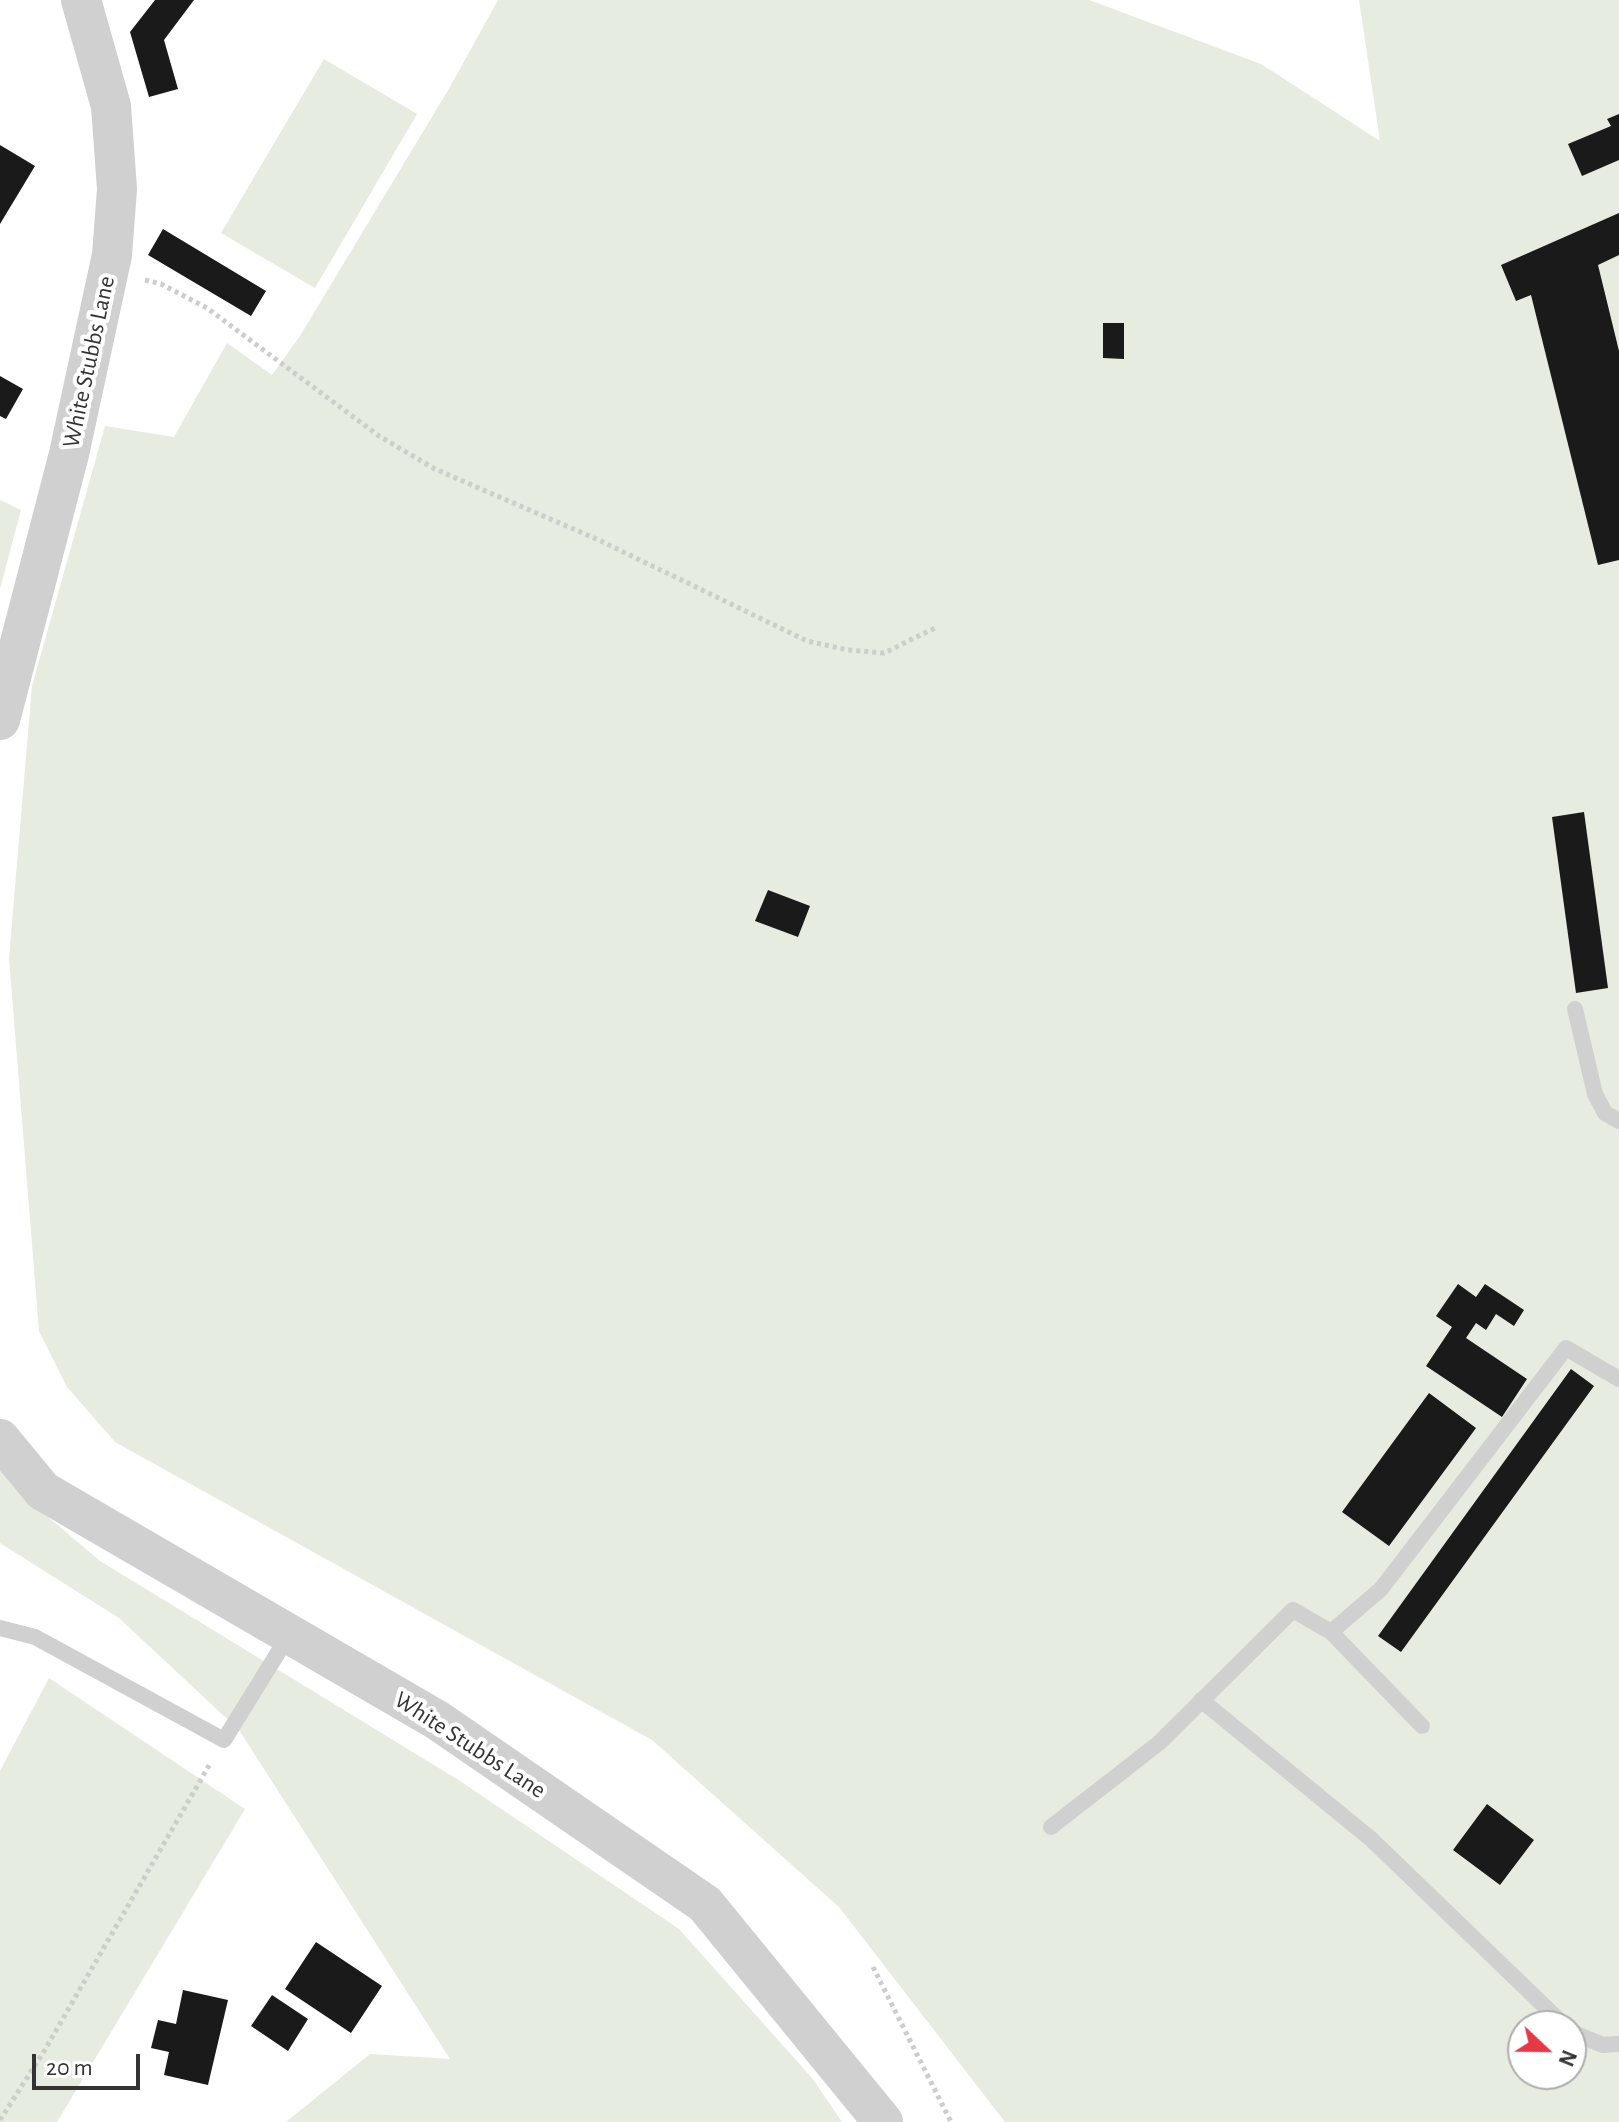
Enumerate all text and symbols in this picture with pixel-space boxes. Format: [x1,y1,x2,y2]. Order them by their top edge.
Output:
street label: White Stubbs Lane [57,273,121,451]
street label: White Stubbs Lane [389,1685,551,1805]
north arrow [1507,2010,1587,2090]
scale bar [36,2038,144,2088]
text: N [1554,2047,1580,2069]
text: 20 m [46,2056,93,2080]

